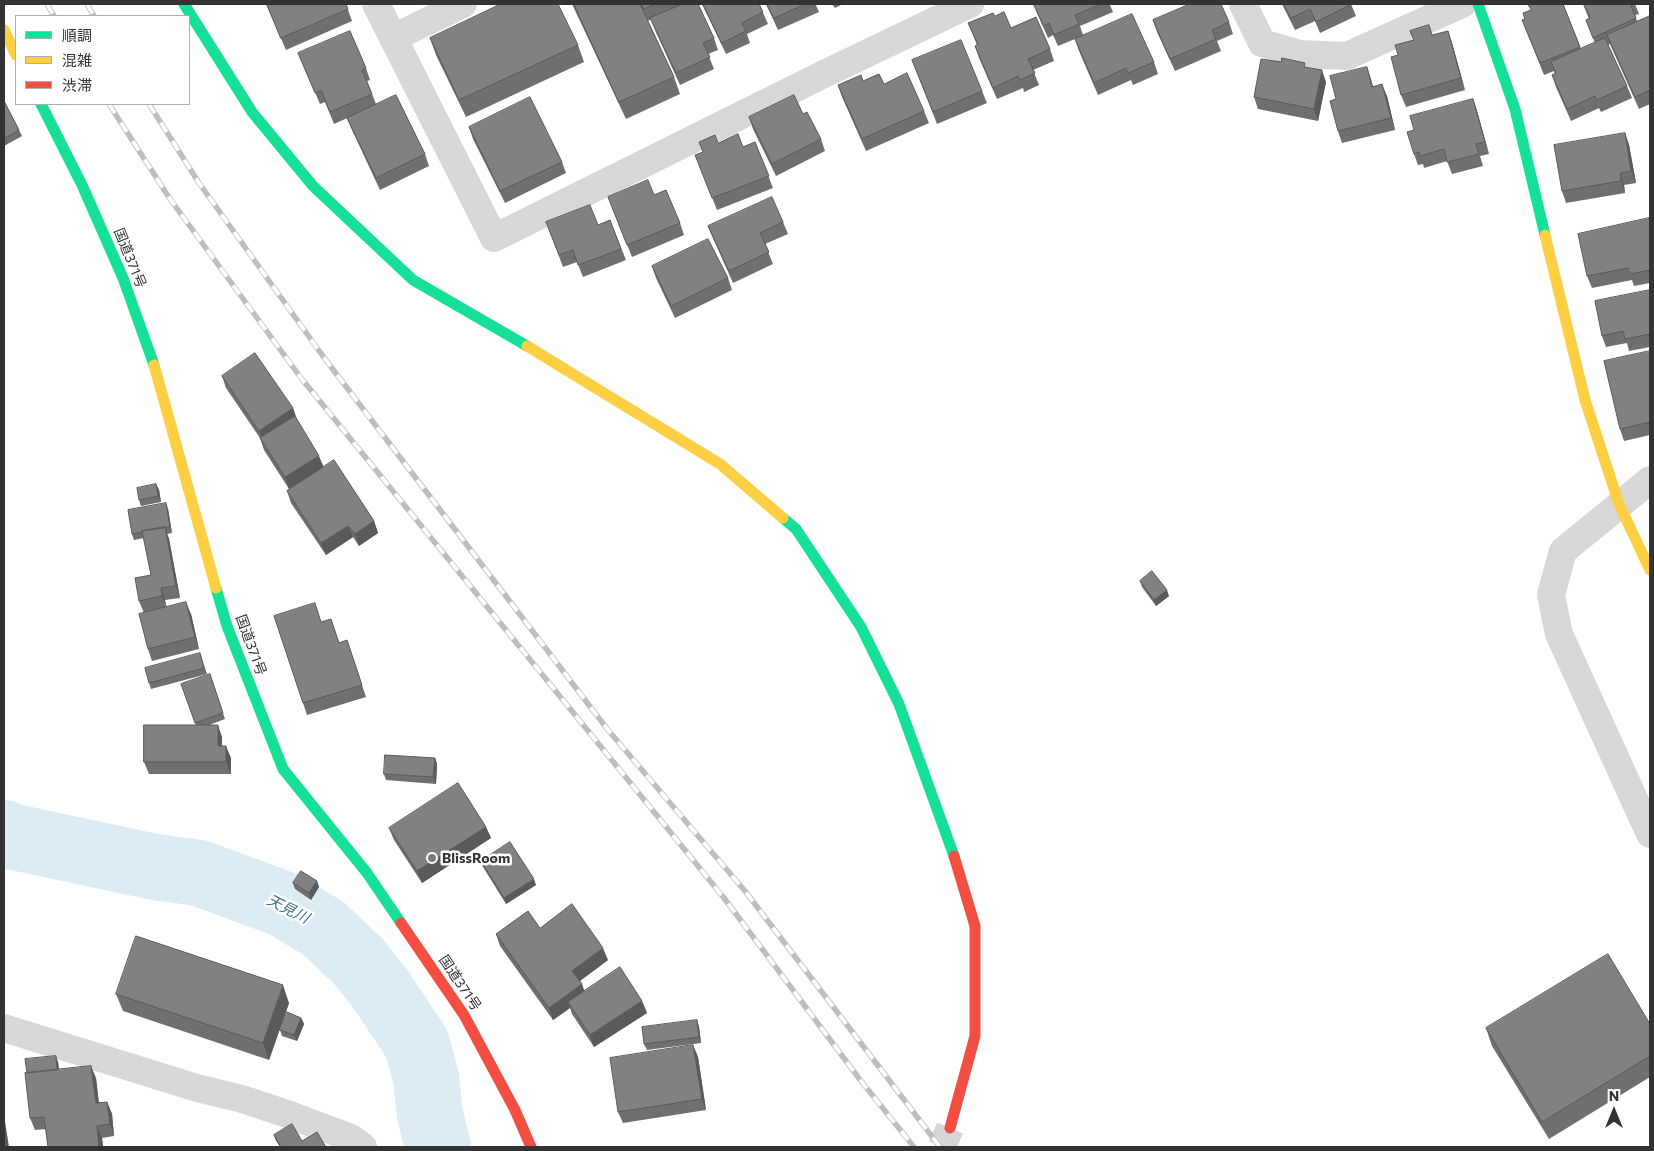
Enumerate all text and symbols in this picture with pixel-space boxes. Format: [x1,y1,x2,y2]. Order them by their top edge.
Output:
legend [15,15,190,105]
text: 順調 [62,26,92,44]
text: 混雑 [62,51,92,69]
text: 渋滞 [62,76,92,94]
street label: 国道371号 [110,226,150,290]
street label: 国道371号 [232,612,270,678]
place label: BlissRoom [442,850,510,866]
marker: BlissRoom [426,852,438,864]
water label: 天見川 [264,891,312,927]
street label: 国道371号 [435,952,485,1014]
north arrow [1589,1086,1639,1136]
text: N [1609,1087,1619,1104]

